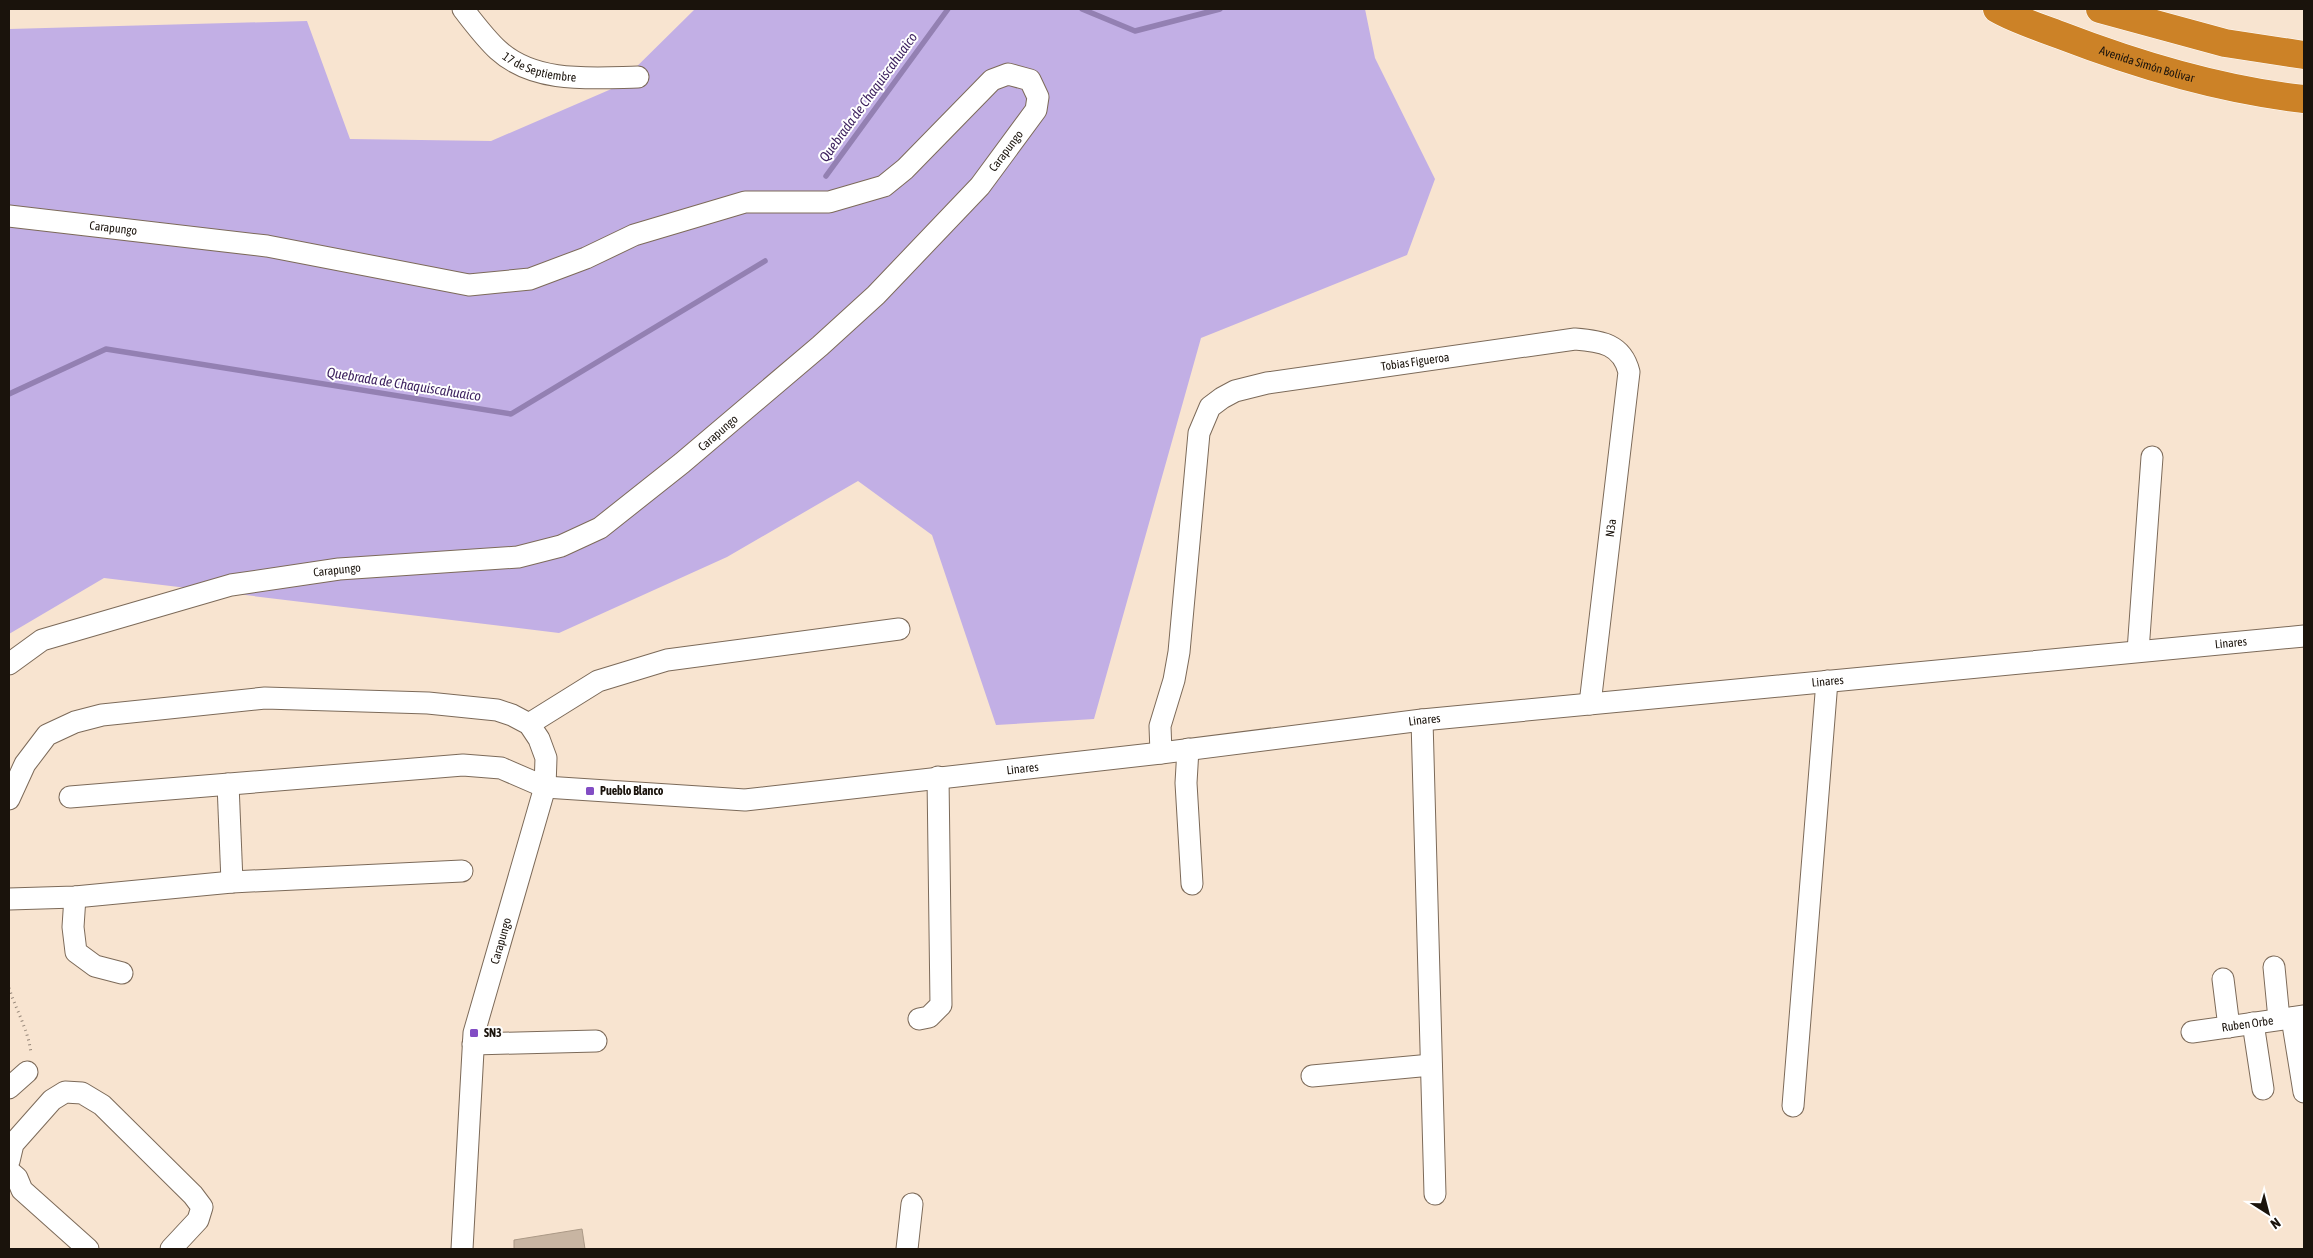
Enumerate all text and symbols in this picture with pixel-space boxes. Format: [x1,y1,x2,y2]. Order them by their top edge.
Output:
water label: Quebrada de Chaquiscahuaico [816,29,921,165]
street label: Avenida Simón Bolívar [2097,43,2196,85]
street label: 17 de Septiembre [500,49,577,85]
street label: Carapungo [986,127,1026,174]
street label: Carapungo [89,218,138,238]
street label: Tobias Figueroa [1380,350,1450,374]
water label: Quebrada de Chaquiscahuaico [326,364,483,404]
street label: Carapungo [695,412,741,454]
street label: N3a [1603,518,1619,538]
street label: Carapungo [313,561,362,579]
street label: Linares [2214,634,2247,651]
street label: Linares [1811,673,1844,690]
street label: Linares [1408,711,1441,729]
street label: Linares [1006,760,1039,777]
place label: Pueblo Blanco [600,784,664,798]
marker: Pueblo Blanco [584,785,596,797]
street label: Carapungo [488,916,514,966]
street label: Ruben Orbe [2221,1013,2274,1035]
place label: SN3 [484,1026,502,1040]
marker: SN3 [468,1027,480,1039]
north arrow [2243,1188,2293,1238]
text: N [2268,1215,2284,1232]

